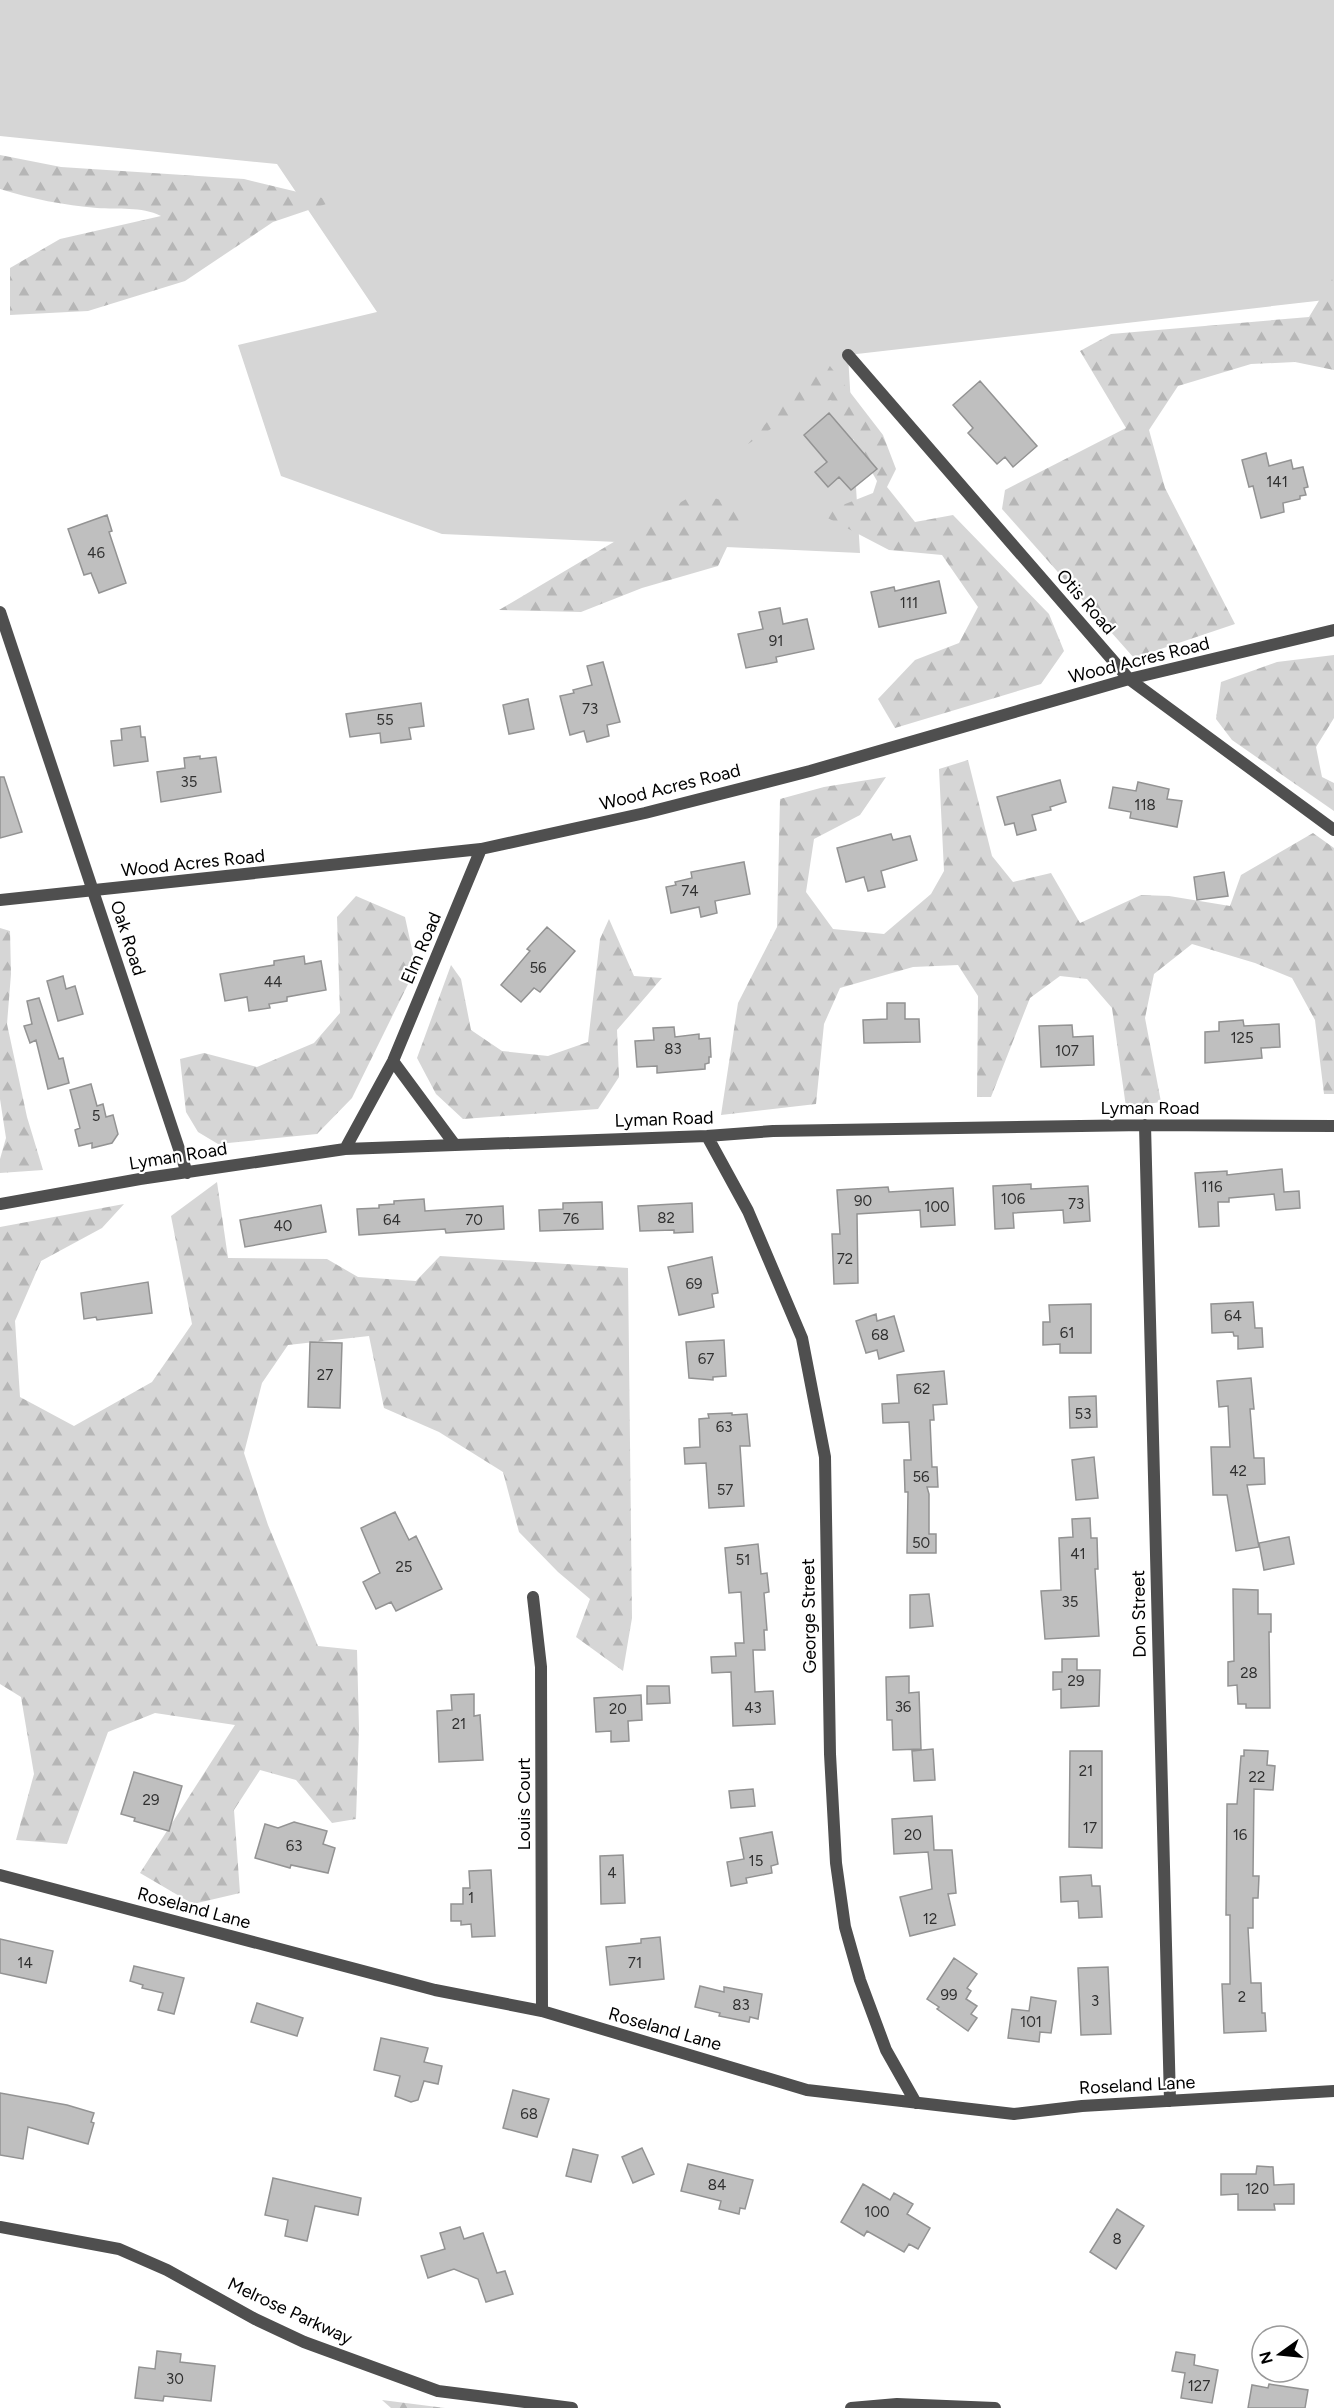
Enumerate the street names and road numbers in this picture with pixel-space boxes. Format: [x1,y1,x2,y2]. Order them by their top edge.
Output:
street label: Otis Road [1052,565,1120,639]
street label: Wood Acres Road [1066,632,1212,688]
street label: Wood Acres Road [597,759,743,815]
street label: Wood Acres Road [120,845,266,881]
street label: Oak Road [106,898,150,978]
street label: Elm Road [396,909,446,987]
street label: Lyman Road [1100,1097,1200,1119]
street label: Lyman Road [614,1106,714,1132]
street label: Lyman Road [127,1137,229,1175]
street label: George Street [797,1558,821,1674]
street label: Don Street [1127,1570,1151,1658]
street label: Louis Court [513,1757,535,1851]
street label: Roseland Lane [135,1882,253,1934]
street label: Roseland Lane [606,2002,724,2056]
street label: Roseland Lane [1078,2071,1196,2099]
street label: Melrose Parkway [224,2273,356,2350]

